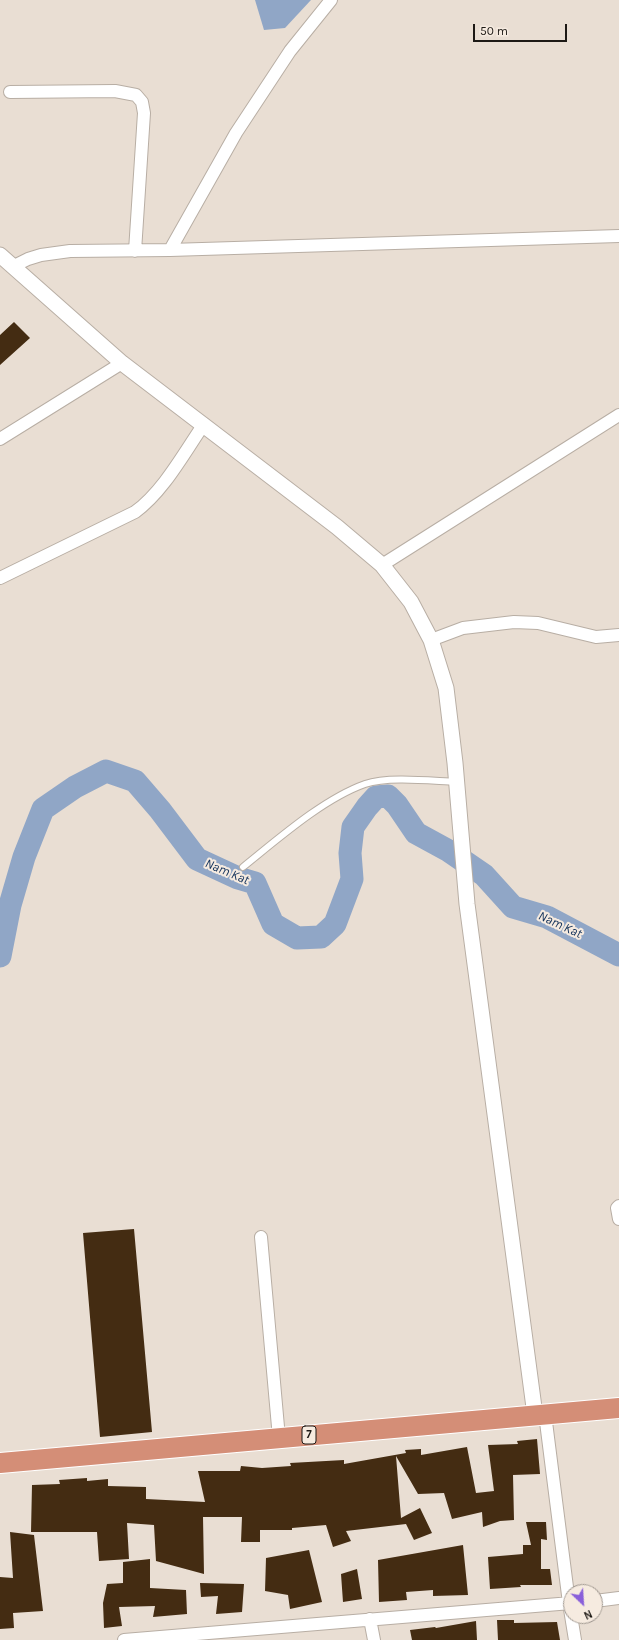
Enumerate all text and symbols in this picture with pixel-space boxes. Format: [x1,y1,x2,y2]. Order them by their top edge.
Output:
scale bar [475,16,569,42]
text: 50 m [480,24,508,38]
water label: Nam Kat [203,856,251,888]
water label: Nam Kat [536,908,584,942]
road number: 7 [302,1426,316,1444]
north arrow [563,1584,603,1624]
text: N [582,1607,594,1622]

